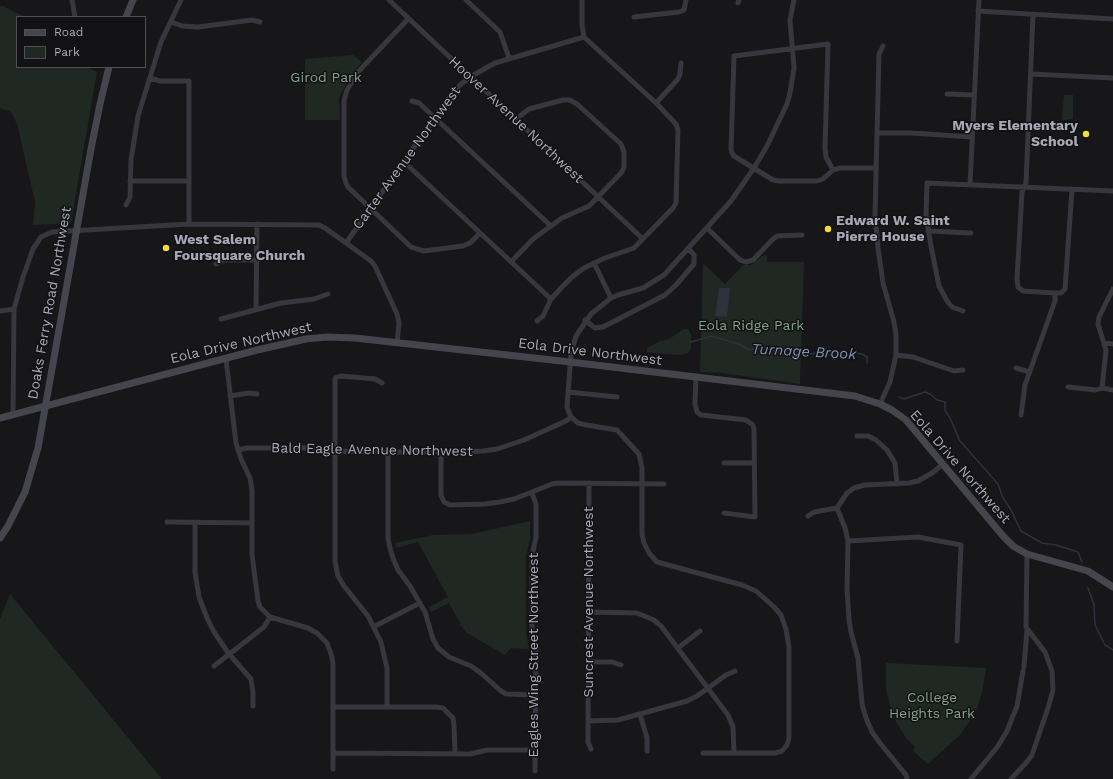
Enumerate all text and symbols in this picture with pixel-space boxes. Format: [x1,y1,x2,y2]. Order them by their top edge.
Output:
legend [16,16,146,68]
text: Road [54,25,83,39]
text: Park [54,45,80,59]
street label: Hoover Avenue Northwest [445,53,587,187]
park label: Girod Park [290,70,362,86]
street label: Carter Avenue Northwest [349,83,465,233]
place label: Myers Elementary School [952,118,1078,150]
marker: Myers Elementary School [1081,129,1091,139]
street label: Doaks Ferry Road Northwest [25,205,75,401]
place label: Edward W. Saint Pierre House [836,213,950,246]
marker: Edward W. Saint Pierre House [823,224,833,234]
place label: West Salem Foursquare Church [174,232,305,264]
marker: West Salem Foursquare Church [161,243,171,253]
park label: Eola Ridge Park [698,318,804,334]
street label: Eola Drive Northwest [169,319,313,367]
street label: Eola Drive Northwest [517,335,663,369]
water label: Turnage Brook [751,340,857,364]
street label: Eola Drive Northwest [906,407,1014,527]
street label: Bald Eagle Avenue Northwest [271,440,473,460]
street label: Suncrest Avenue Northwest [581,506,597,698]
street label: Eagles Wing Street Northwest [526,553,542,757]
park label: College Heights Park [889,690,975,722]

